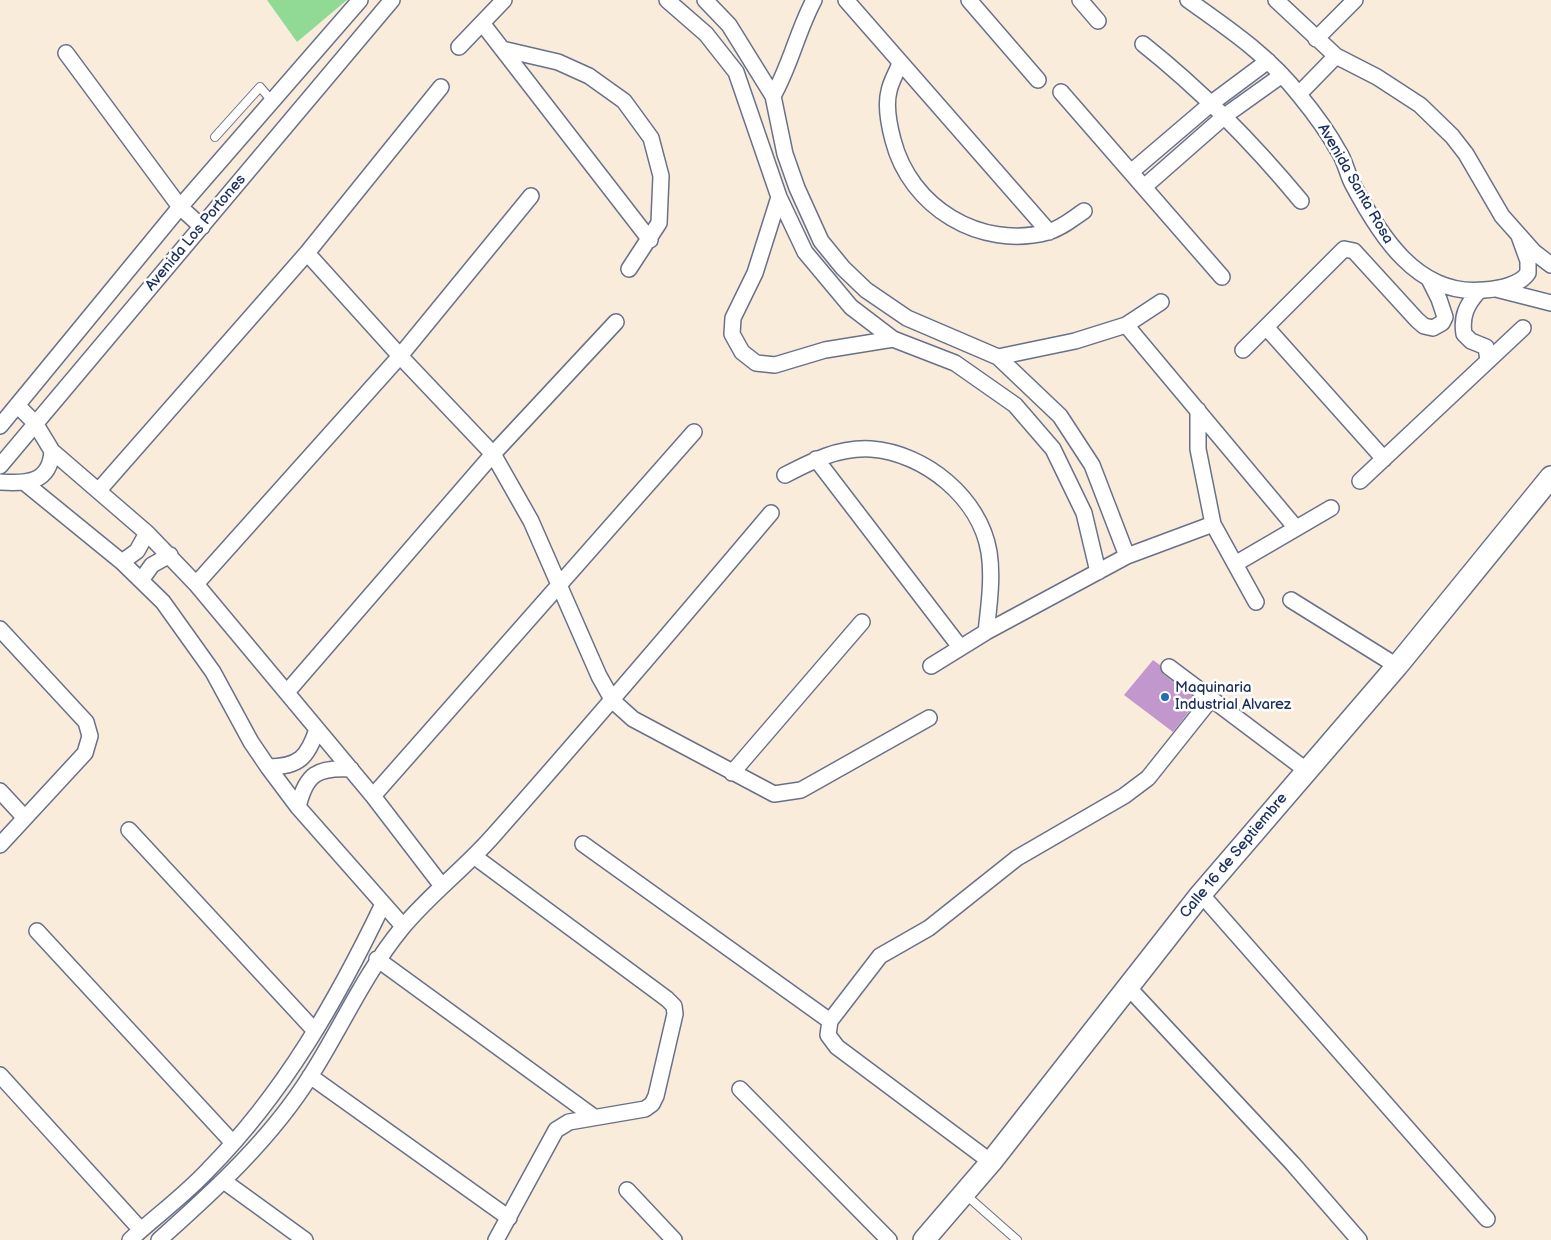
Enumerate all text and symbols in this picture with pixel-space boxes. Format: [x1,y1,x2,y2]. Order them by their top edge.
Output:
street label: Avenida Santa Rosa [1313,121,1397,247]
street label: Avenida Los Portones [142,171,250,295]
place label: Maquinaria Industrial Alvarez [1175,679,1291,714]
marker: Maquinaria Industrial Alvarez [1159,691,1171,703]
street label: Calle 16 de Septiembre [1176,790,1292,922]

